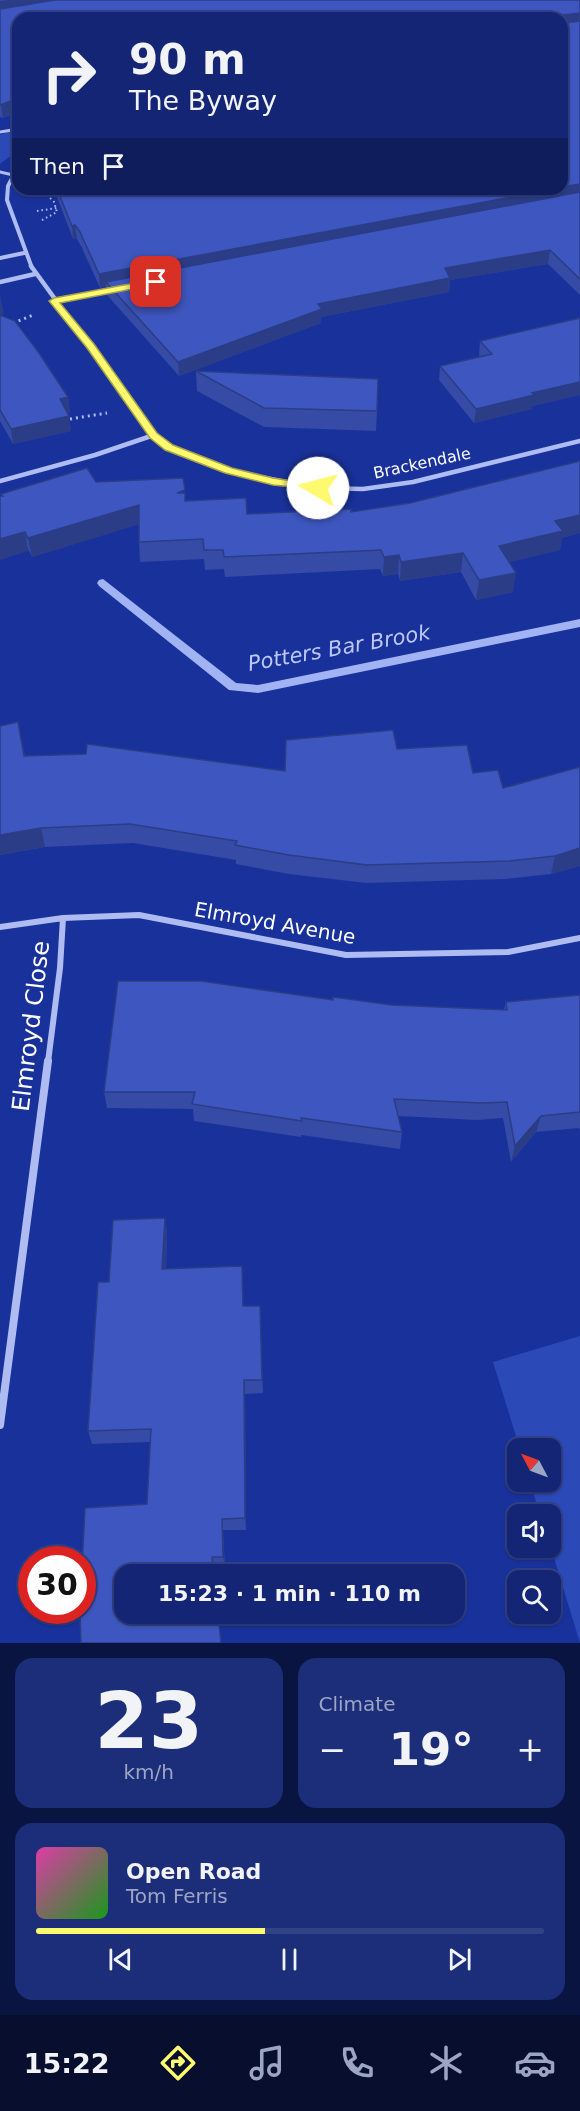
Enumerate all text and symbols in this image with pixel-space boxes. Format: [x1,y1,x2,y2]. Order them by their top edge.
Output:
text: 90 m [129,35,246,84]
icon: right [30,36,108,114]
text: The Byway [129,85,277,116]
icon: arrive [97,150,130,183]
text: Then [30,154,85,179]
pin [130,256,181,307]
icon: arrive [139,265,172,298]
street label: Brackendale [372,443,472,483]
position arrow [286,456,350,520]
water label: Potters Bar Brook [246,620,433,676]
street label: Elmroyd Avenue [193,897,357,949]
street label: Elmroyd Close [7,939,55,1113]
north arrow [507,1438,561,1492]
map controls [507,1438,561,1624]
button: sound [507,1504,561,1558]
speed limit sign: 30 [18,1546,96,1624]
button: search [507,1570,561,1624]
text: 15:23 · 1 min · 110 m [158,1581,421,1606]
text: 23 [94,1676,203,1766]
text: Climate [319,1692,395,1716]
text: 19° [389,1723,474,1776]
text: − [319,1730,346,1769]
text: + [516,1730,544,1769]
text: km/h [124,1760,174,1784]
text: Open Road [126,1859,261,1884]
text: Tom Ferris [126,1884,228,1908]
icon: previous [104,1943,137,1976]
icon: pause [273,1943,306,1976]
icon: next [443,1943,476,1976]
icon: directions [157,2042,199,2084]
icon: music [246,2042,288,2084]
icon: phone [336,2042,378,2084]
icon: climate [425,2042,467,2084]
icon: car [514,2042,556,2084]
text: 15:22 [24,2048,110,2079]

